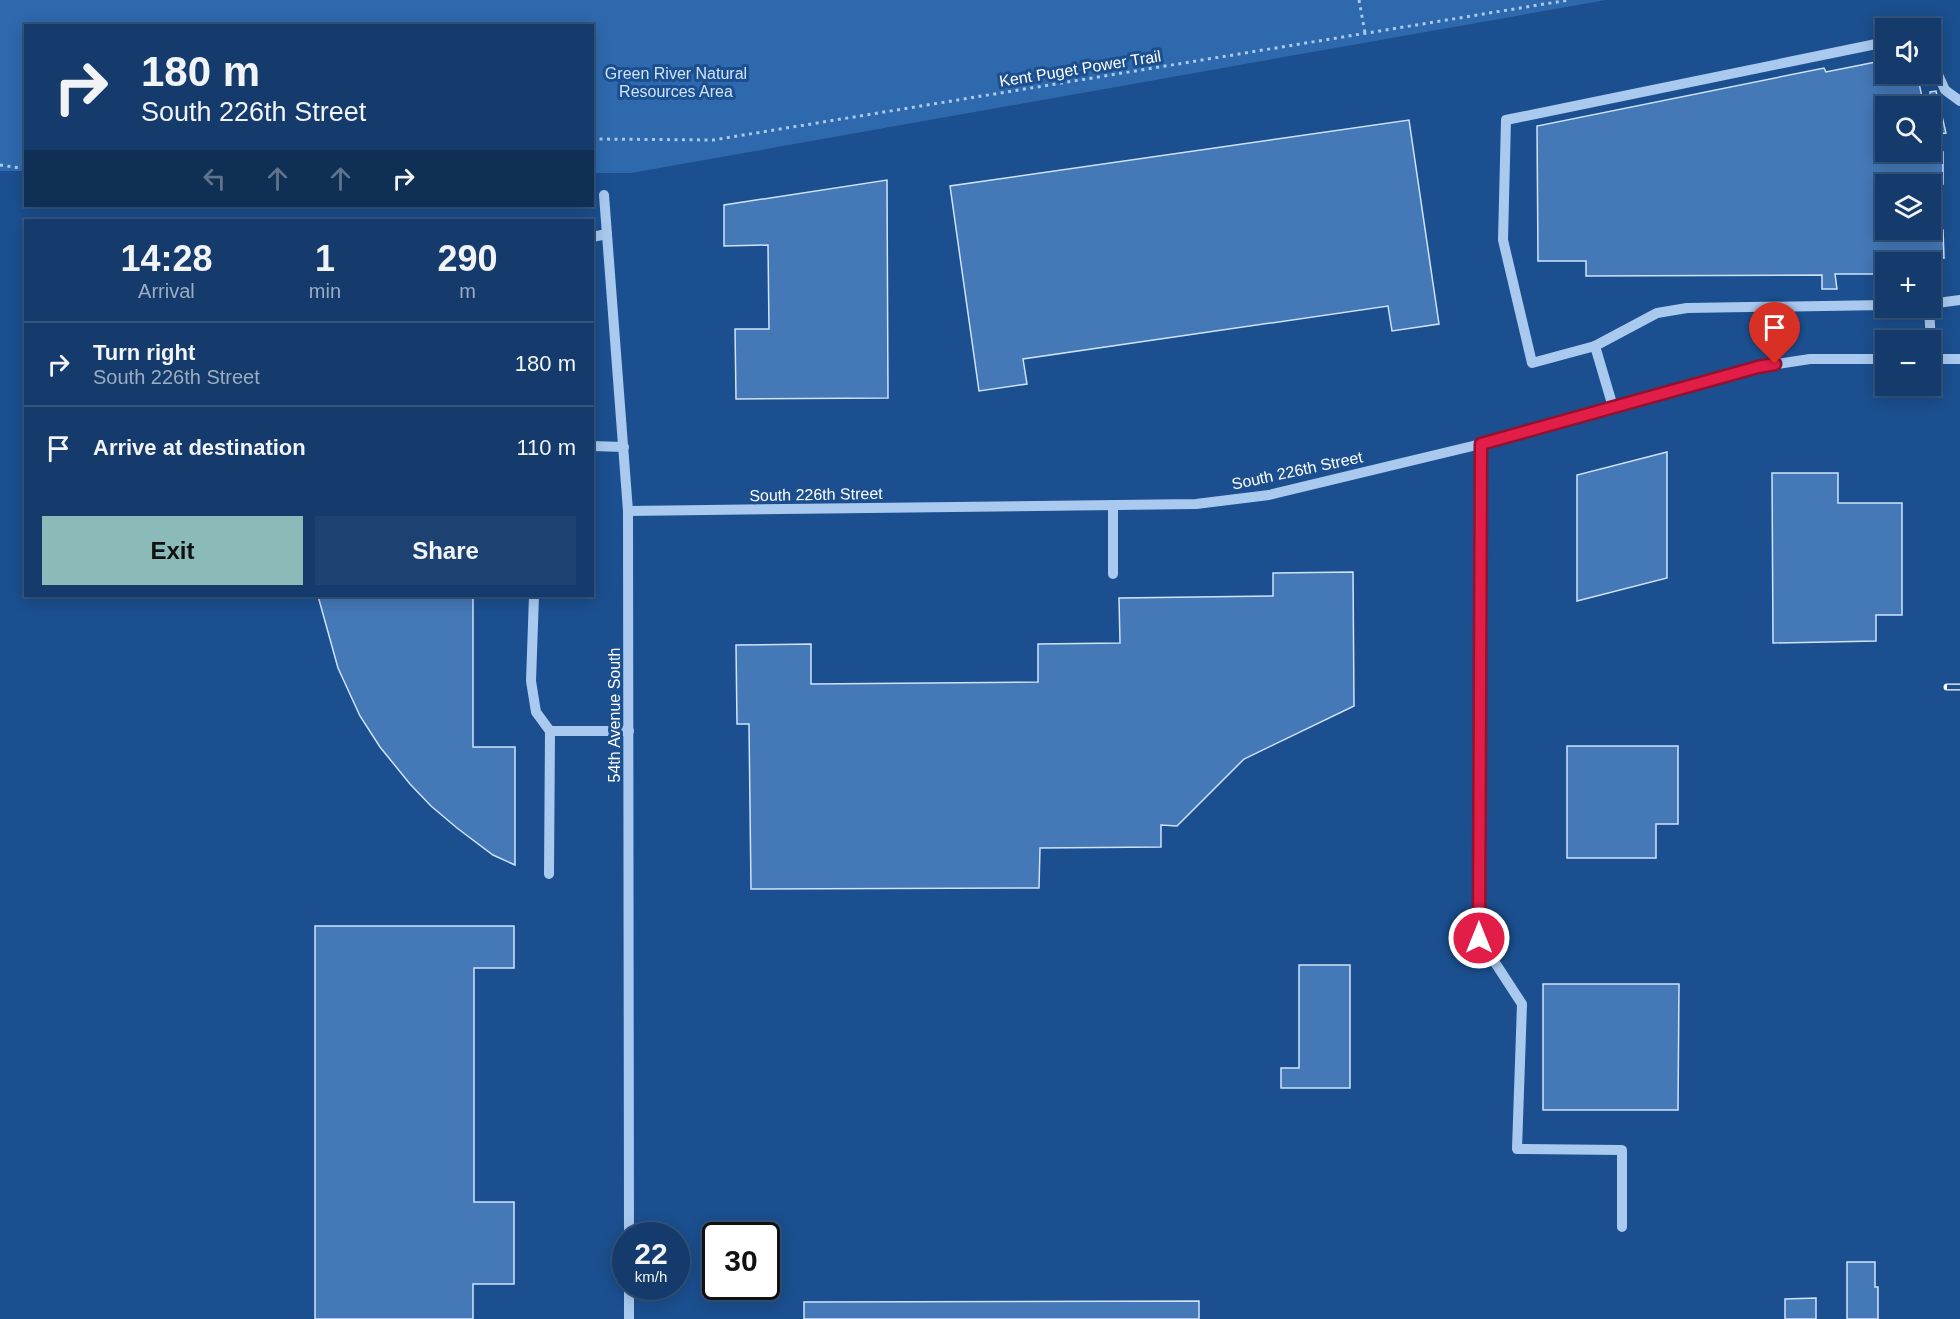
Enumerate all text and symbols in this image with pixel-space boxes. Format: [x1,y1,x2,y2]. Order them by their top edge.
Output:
map controls [1875,18,1941,396]
button: sound [1875,18,1941,84]
street label: Kent Puget Power Trail [998,47,1162,90]
icon: right [42,48,120,126]
text: 180 m [141,48,260,95]
park label: Green River Natural Resources Area [605,65,747,100]
button: search [1875,96,1941,162]
text: South 226th Street [141,97,366,127]
icon: left [198,162,231,195]
icon: ahead [261,162,294,195]
icon: ahead [324,162,357,195]
icon: right [387,162,420,195]
button: layers [1875,174,1941,240]
text: 14:28 [120,238,212,279]
text: 1 [315,238,335,279]
text: 290 [437,238,498,279]
button: + [1875,252,1941,318]
text: Arrival [138,280,195,302]
text: min [309,280,341,302]
text: m [459,280,476,302]
pin [1749,302,1800,364]
icon: arrive [1758,311,1791,344]
button: − [1875,330,1941,396]
text: Turn right [93,340,195,365]
icon: right [42,348,75,381]
text: 180 m [515,351,576,376]
text: South 226th Street [93,366,260,388]
icon: arrive [42,432,75,465]
text: Arrive at destination [93,435,306,460]
text: 110 m [516,435,576,460]
street label: South 226th Street [1230,448,1365,493]
street label: South 226th Street [749,485,883,504]
button: Exit [42,516,303,585]
button: Share [315,516,576,585]
street label: 54th Avenue South [606,648,623,782]
position arrow [1447,906,1511,970]
speed limit sign: 30 [702,1222,780,1300]
text: 22 [634,1237,668,1270]
text: km/h [635,1268,667,1285]

